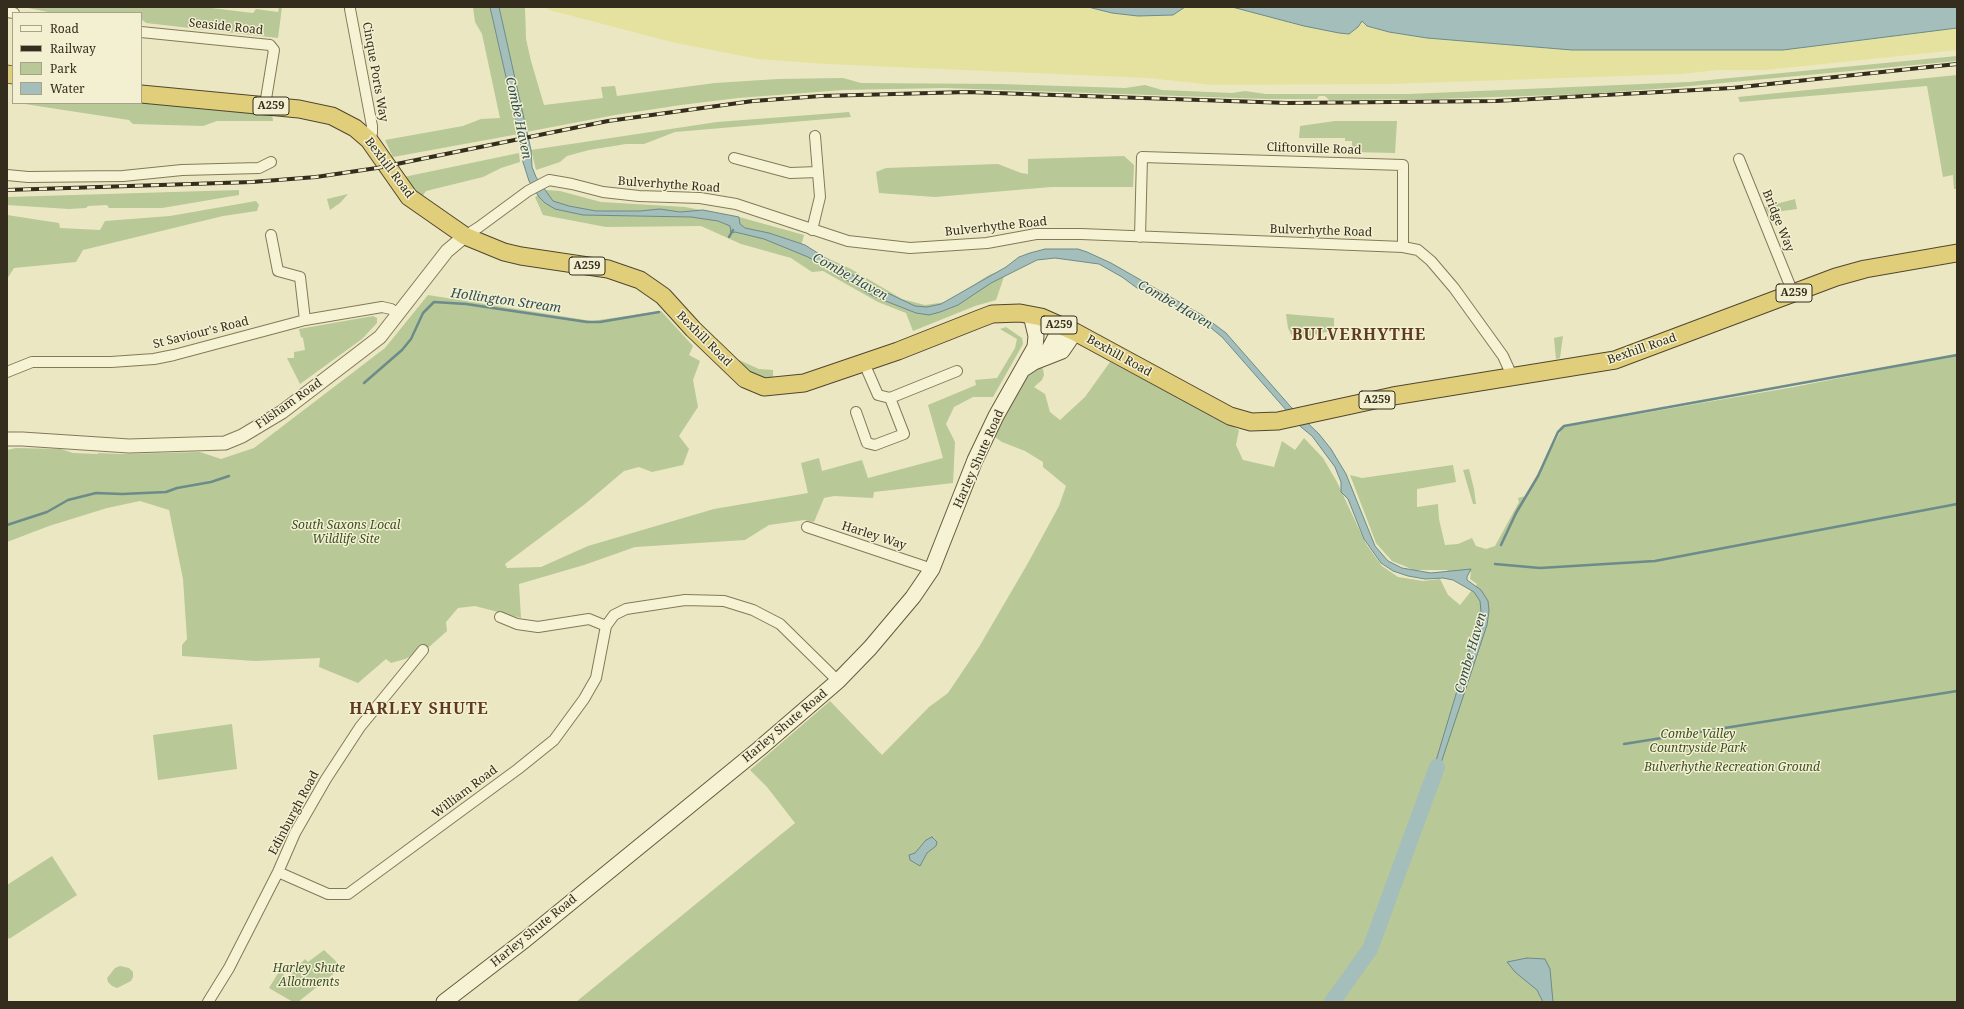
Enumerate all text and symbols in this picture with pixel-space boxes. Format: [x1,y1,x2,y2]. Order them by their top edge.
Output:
legend [12,12,142,104]
street label: Seaside Road [188,16,264,38]
text: Road [50,20,79,37]
street label: Cinque Ports Way [359,21,391,123]
text: Railway [50,40,96,57]
text: Park [50,60,77,77]
water label: Combe Haven [502,76,534,160]
text: Water [50,80,85,97]
road number: A259 [253,97,289,115]
street label: Bexhill Road [362,135,416,201]
street label: Cliftonville Road [1266,140,1362,158]
street label: Bulverhythe Road [617,174,721,196]
street label: Bridge Way [1759,188,1797,254]
street label: Bulverhythe Road [944,214,1048,240]
street label: Bulverhythe Road [1269,222,1373,240]
water label: Combe Haven [810,250,890,304]
road number: A259 [569,257,605,275]
water label: Combe Haven [1135,277,1215,333]
road number: A259 [1776,284,1812,302]
water label: Hollington Stream [450,286,562,316]
street label: Bexhill Road [673,308,735,370]
street label: St Saviour's Road [152,314,250,352]
road number: A259 [1041,316,1077,334]
district label: BULVERHYTHE [1292,325,1426,345]
street label: Bexhill Road [1606,330,1678,368]
street label: Bexhill Road [1084,332,1154,380]
street label: Filsham Road [253,376,325,432]
road number: A259 [1359,391,1395,409]
street label: Harley Shute Road [951,407,1007,511]
park label: South Saxons Local Wildlife Site [292,519,400,547]
street label: Harley Way [840,519,908,553]
water label: Combe Haven [1452,611,1490,695]
street label: Harley Shute Road [740,686,830,766]
district label: HARLEY SHUTE [349,699,489,719]
park label: Combe Valley Countryside Park [1649,728,1747,756]
park label: Bulverhythe Recreation Ground [1644,761,1820,775]
street label: William Road [430,763,500,821]
street label: Edinburgh Road [266,768,322,858]
street label: Harley Shute Road [488,892,580,970]
park label: Harley Shute Allotments [273,962,345,990]

